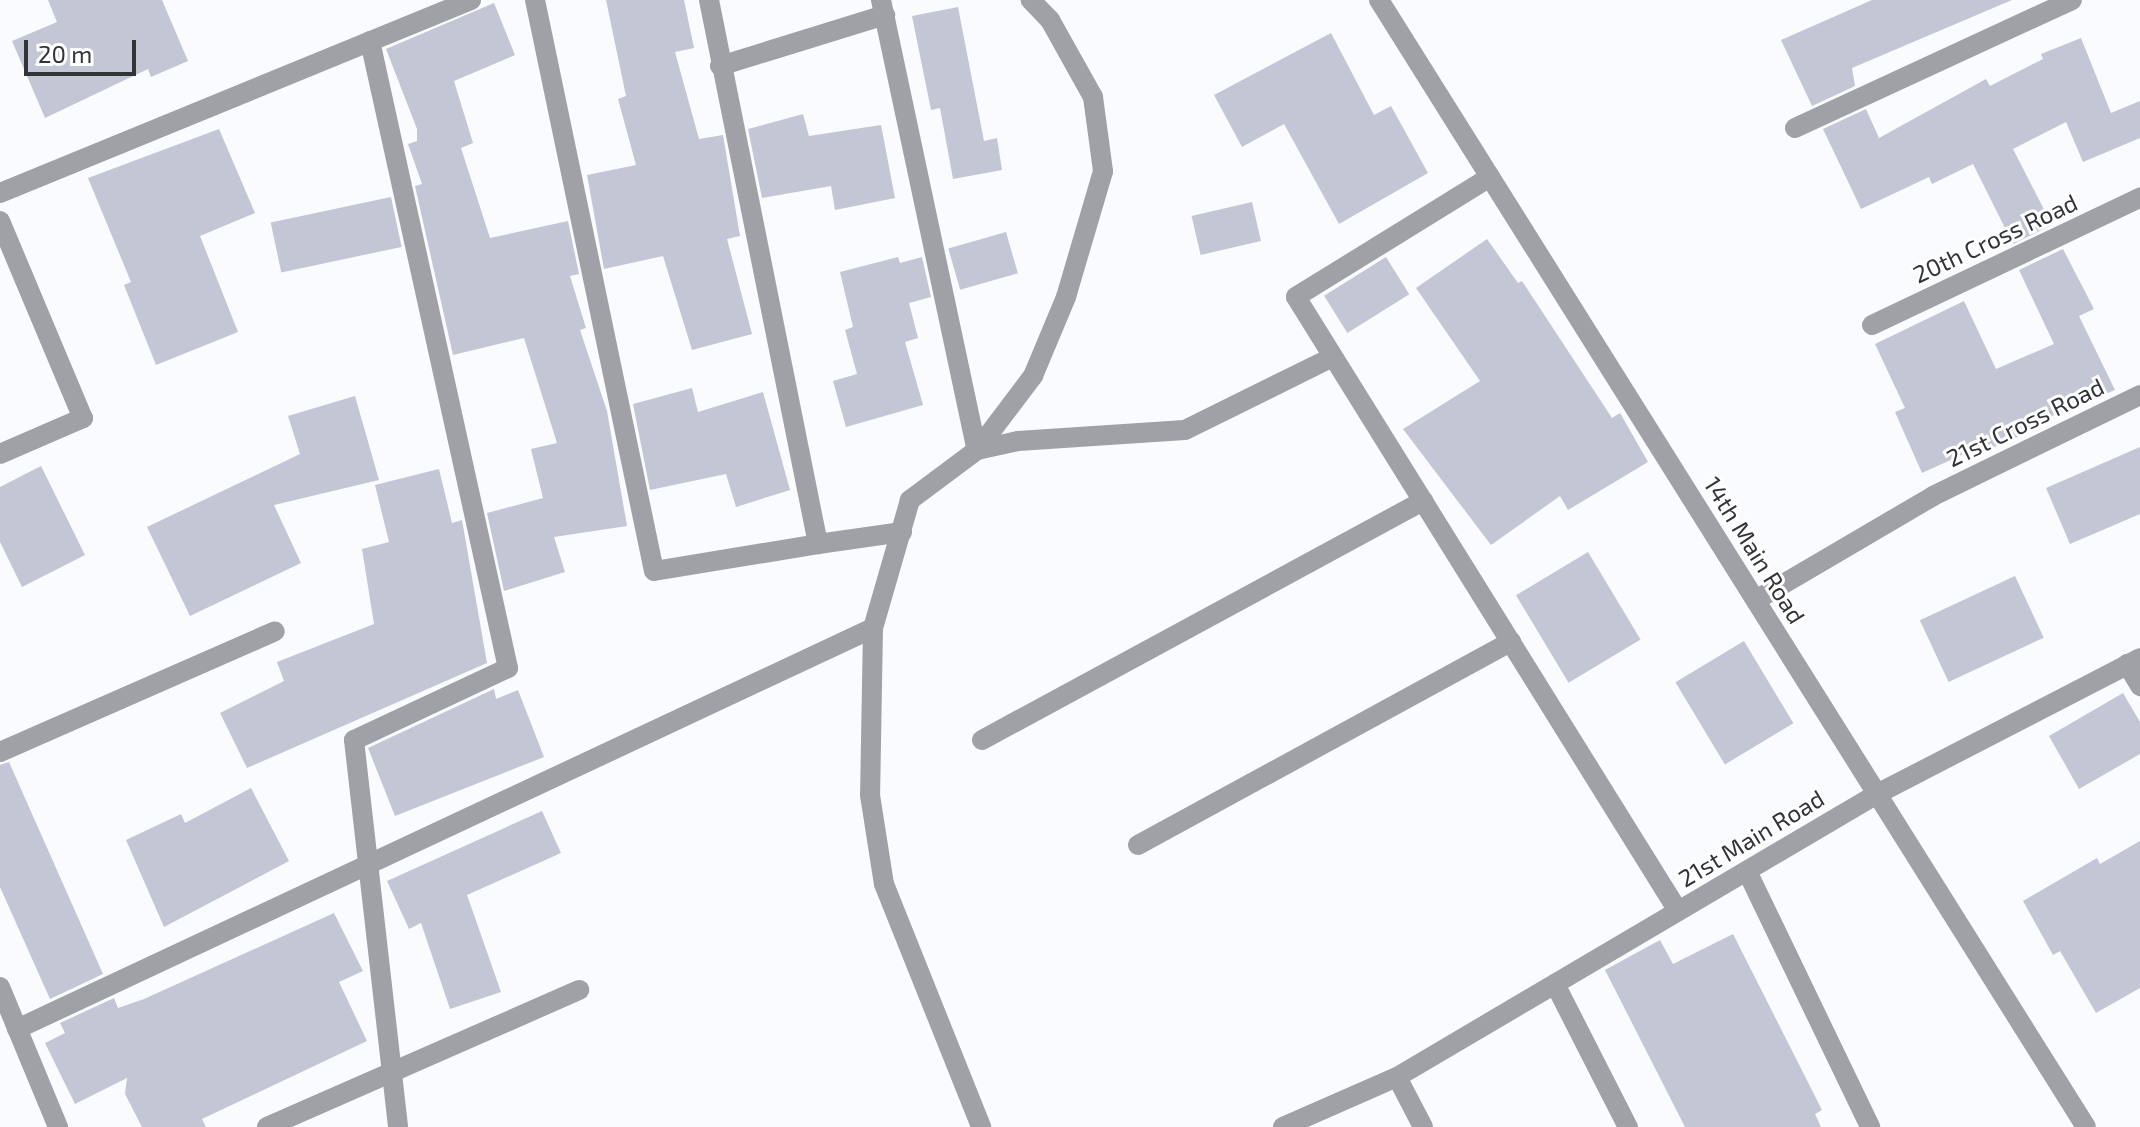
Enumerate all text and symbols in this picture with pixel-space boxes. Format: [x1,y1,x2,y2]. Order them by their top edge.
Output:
scale bar [28,24,140,74]
text: 20 m [38,39,92,68]
street label: 20th Cross Road [1908,187,2082,289]
street label: 21st Cross Road [1942,371,2108,473]
street label: 14th Main Road [1698,471,1812,629]
street label: 21st Main Road [1673,783,1829,893]

